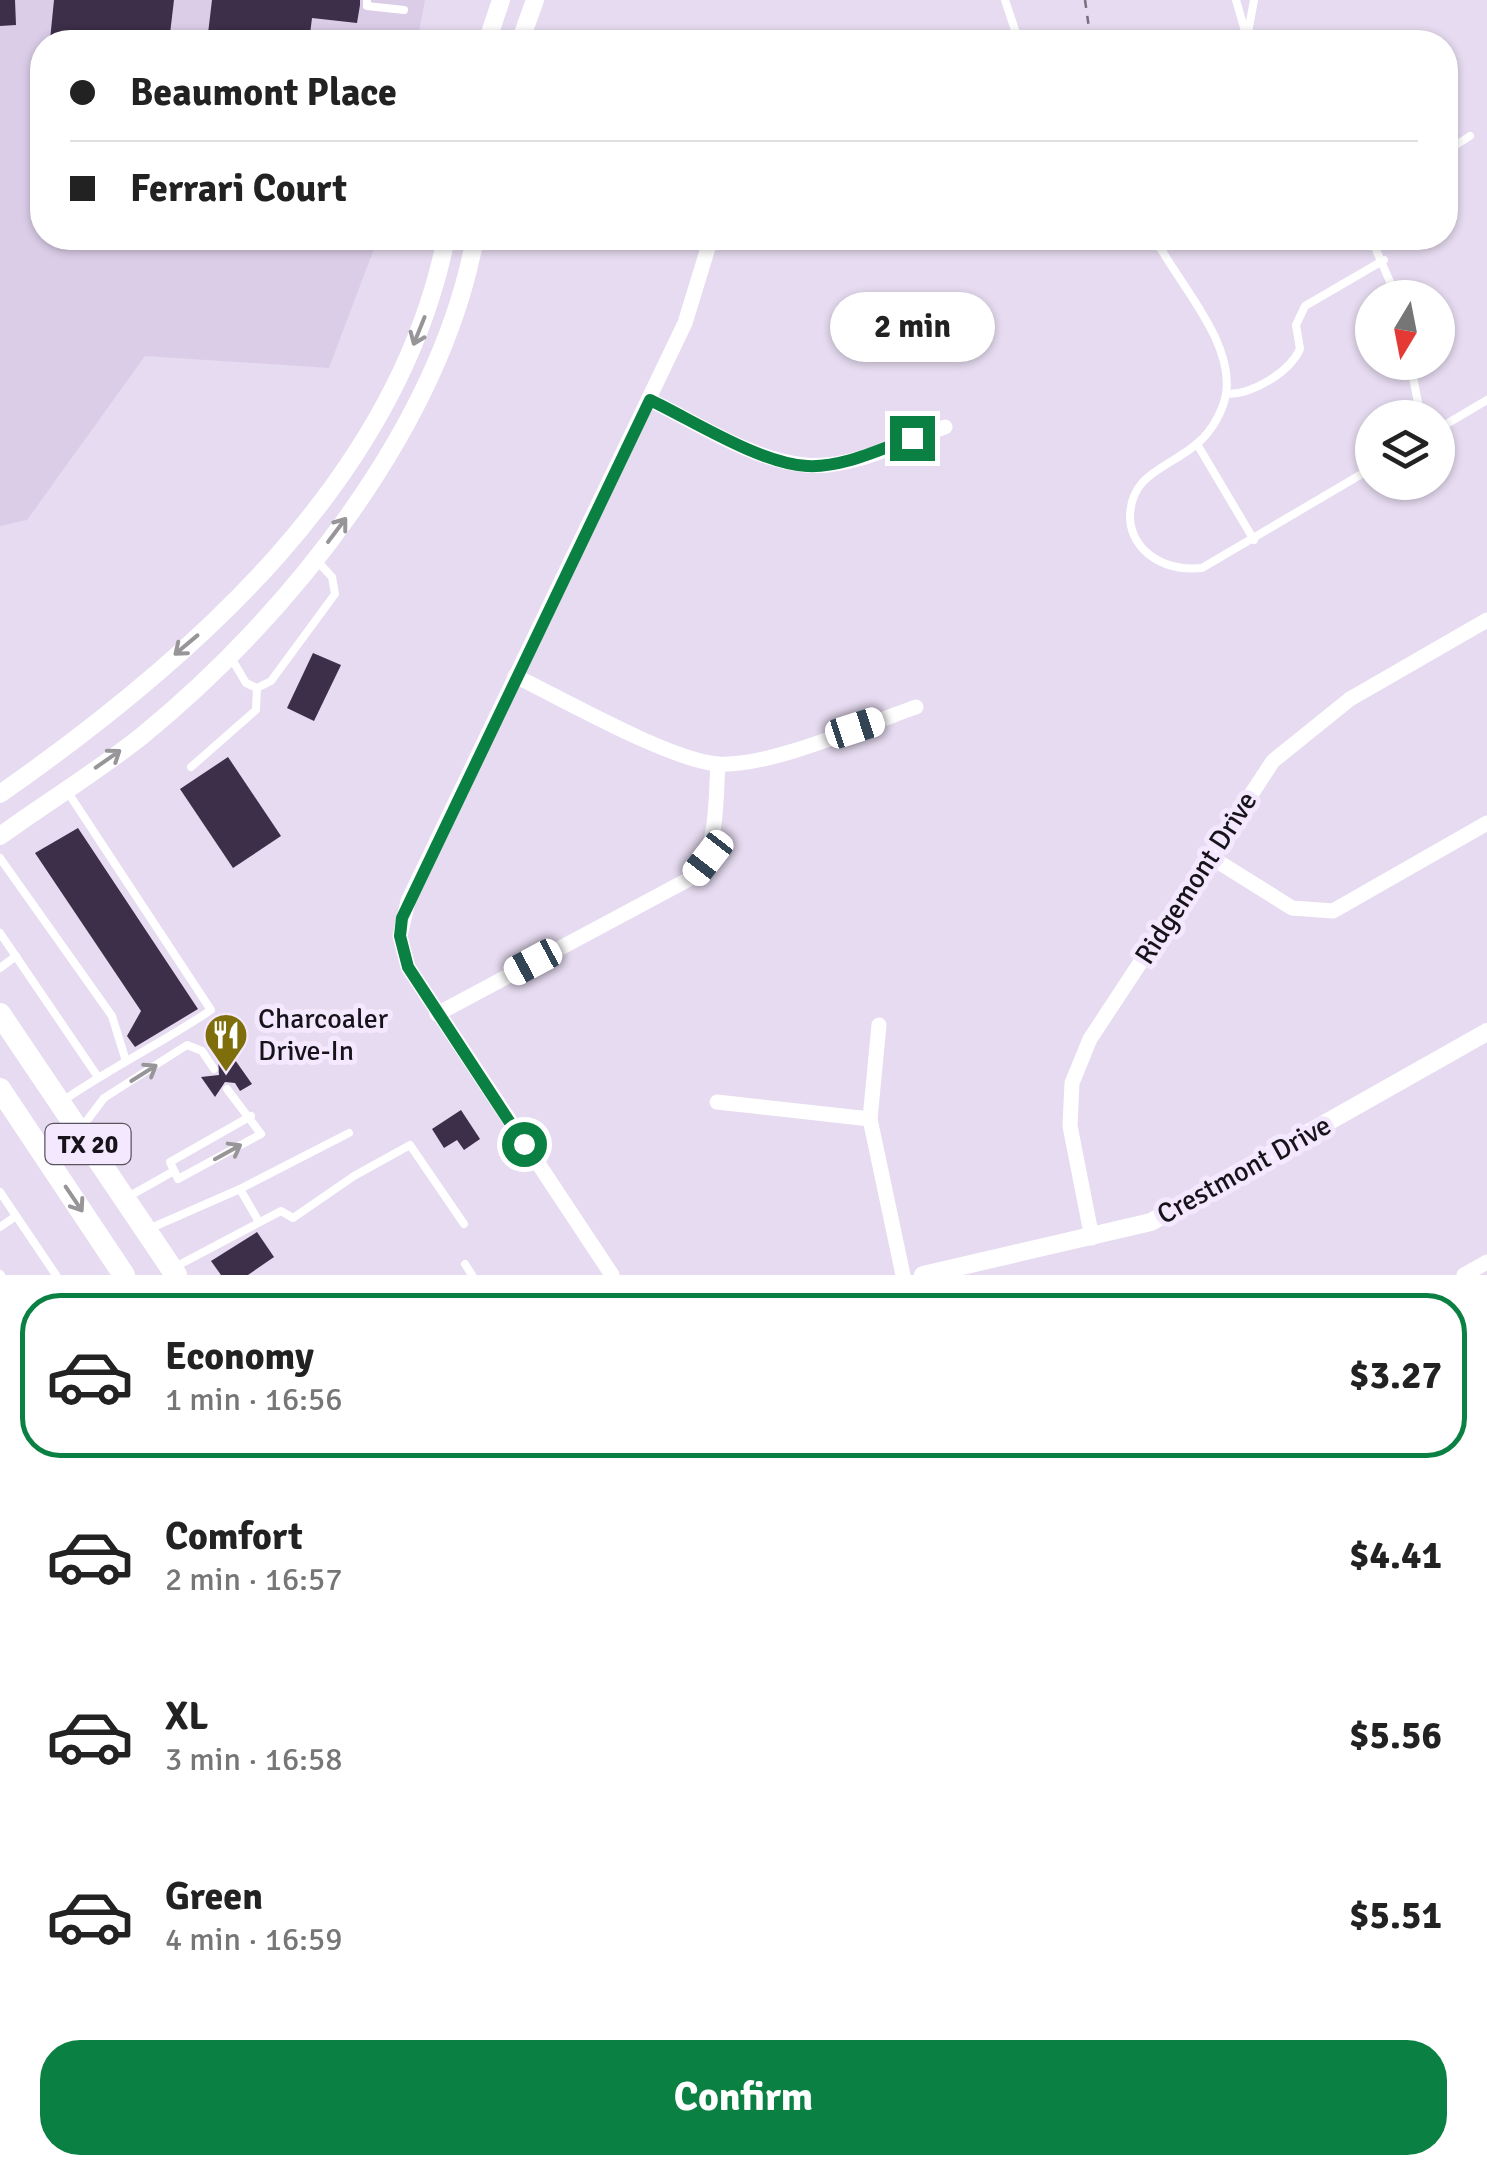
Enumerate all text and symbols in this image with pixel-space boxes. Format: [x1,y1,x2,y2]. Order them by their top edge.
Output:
text: Beaumont Place [130,69,397,116]
text: Ferrari Court [130,165,347,212]
north arrow [1355,280,1455,380]
map controls [1355,280,1455,500]
callout: 2 min [830,293,994,363]
text: 2 min [874,307,951,346]
one-way arrow [409,315,427,346]
button: layers [1355,400,1455,500]
route end [890,416,935,461]
one-way arrow [326,517,347,544]
one-way arrow [174,634,200,656]
car [822,704,888,752]
one-way arrow [94,749,121,770]
street label: Ridgemont Drive [1128,785,1264,971]
car [678,825,738,891]
car [499,935,567,989]
place label: Charcoaler Drive-In [258,1002,389,1068]
restaurant icon: Charcoaler Drive-In [203,1012,249,1073]
one-way arrow [129,1062,158,1083]
street label: Crestmont Drive [1151,1108,1337,1232]
route start [502,1122,547,1167]
road number: TX 20 [46,1124,130,1164]
one-way arrow [212,1141,242,1161]
one-way arrow [63,1185,84,1213]
icon: car [45,1331,135,1421]
text: Economy [165,1333,314,1380]
text: $3.27 [1349,1352,1442,1399]
text: 1 min · 16:56 [165,1380,343,1419]
icon: car [45,1511,135,1601]
text: Comfort [165,1513,303,1560]
text: $4.41 [1349,1532,1442,1579]
text: 2 min · 16:57 [165,1560,343,1599]
icon: car [45,1691,135,1781]
text: XL [165,1693,208,1740]
text: $5.56 [1349,1712,1442,1759]
text: 3 min · 16:58 [165,1740,343,1779]
icon: car [45,1871,135,1961]
text: Green [165,1873,263,1920]
text: $5.51 [1349,1892,1442,1939]
text: 4 min · 16:59 [165,1920,343,1959]
button: Confirm [40,2040,1447,2155]

